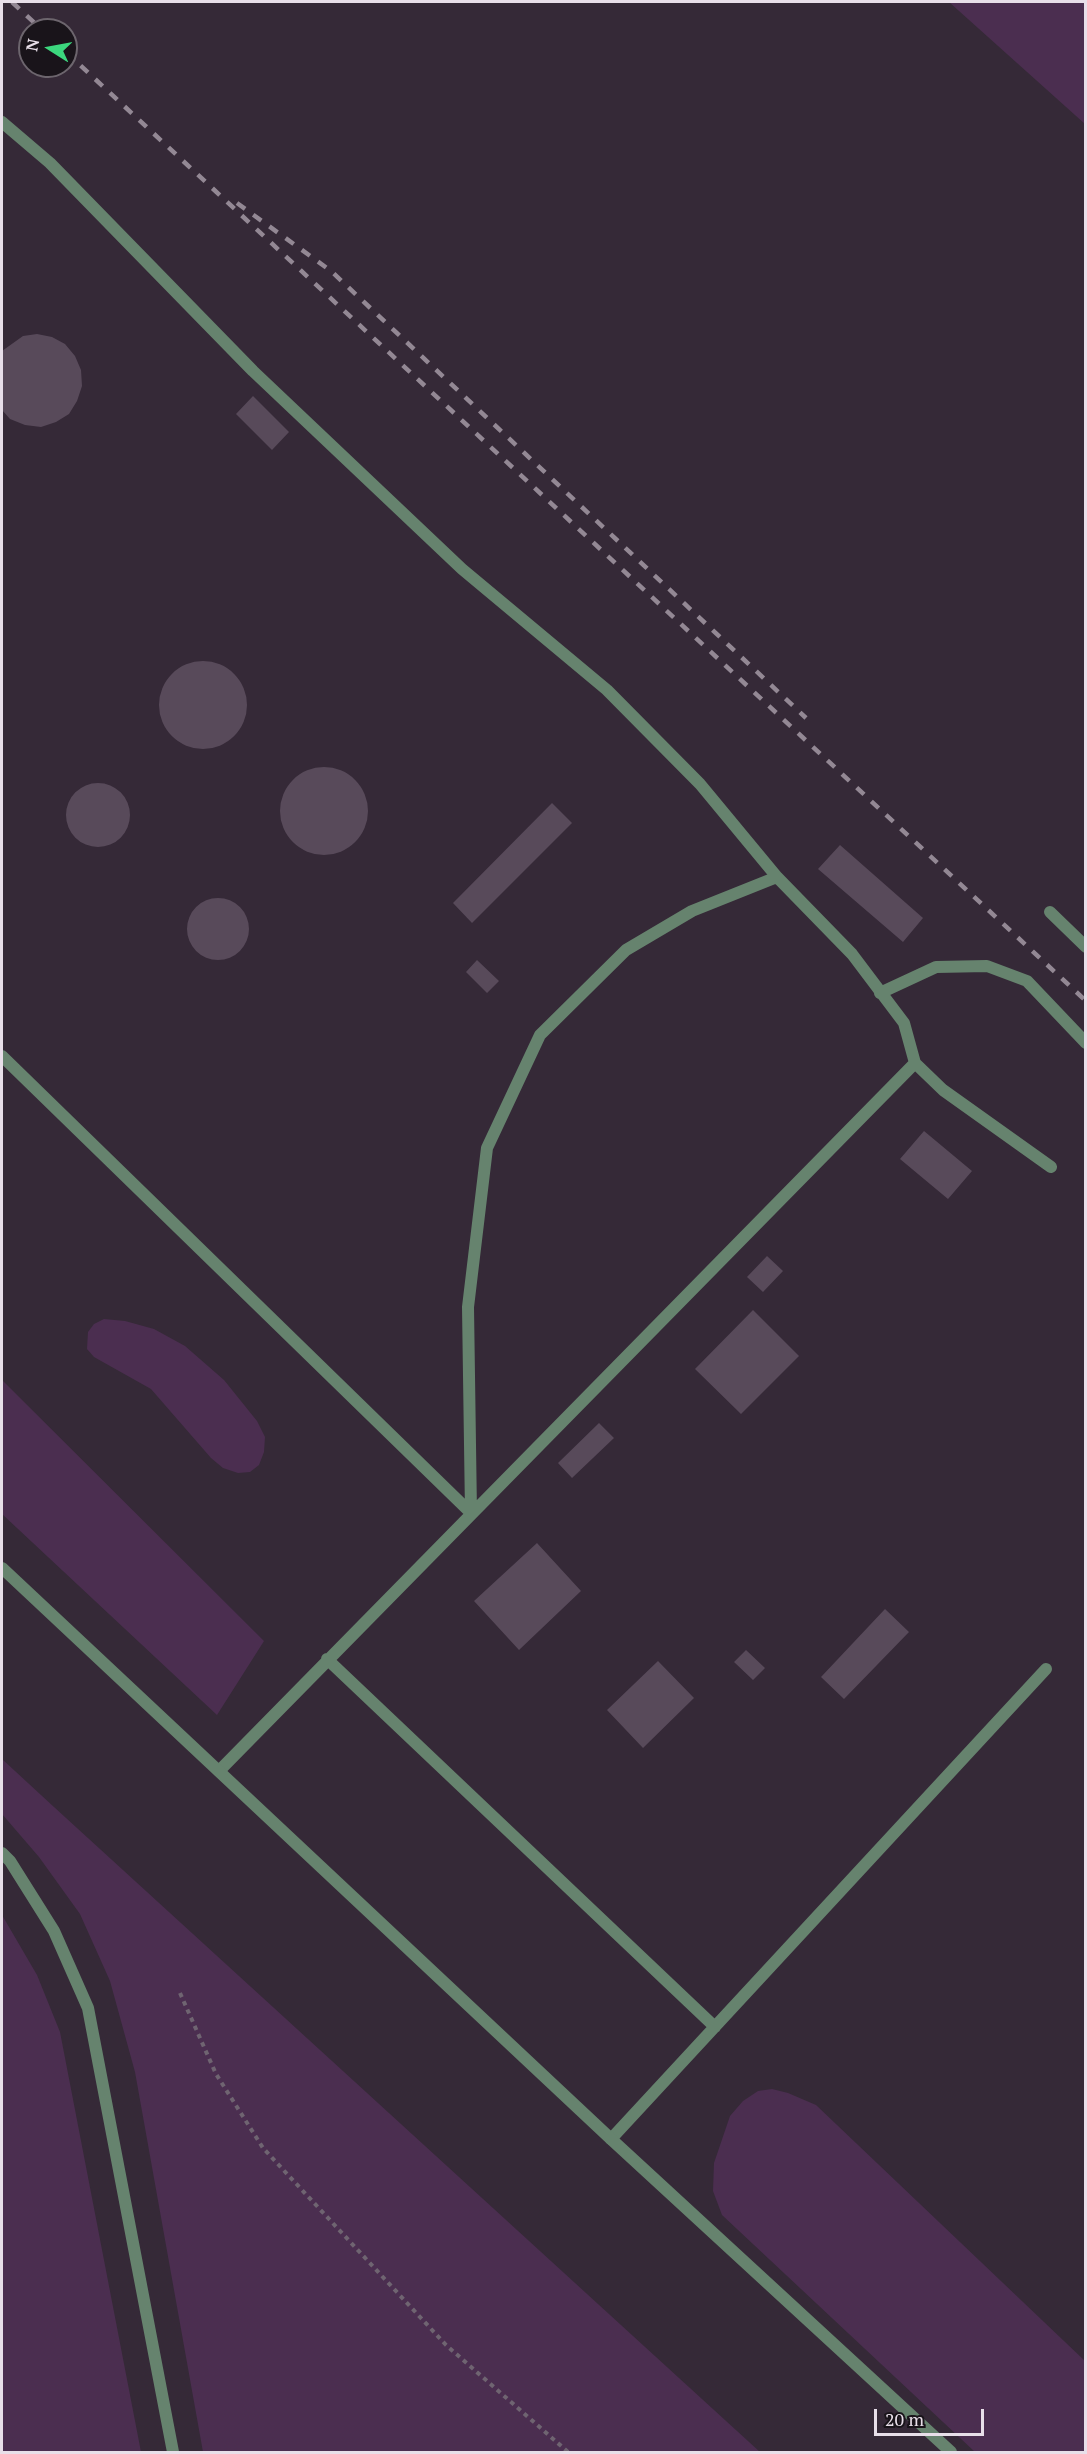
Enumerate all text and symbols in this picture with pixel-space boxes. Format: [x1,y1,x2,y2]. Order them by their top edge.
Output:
north arrow [18,18,78,78]
text: N [20,37,44,53]
scale bar [877,2397,986,2435]
text: 20 m [885,2407,924,2431]

